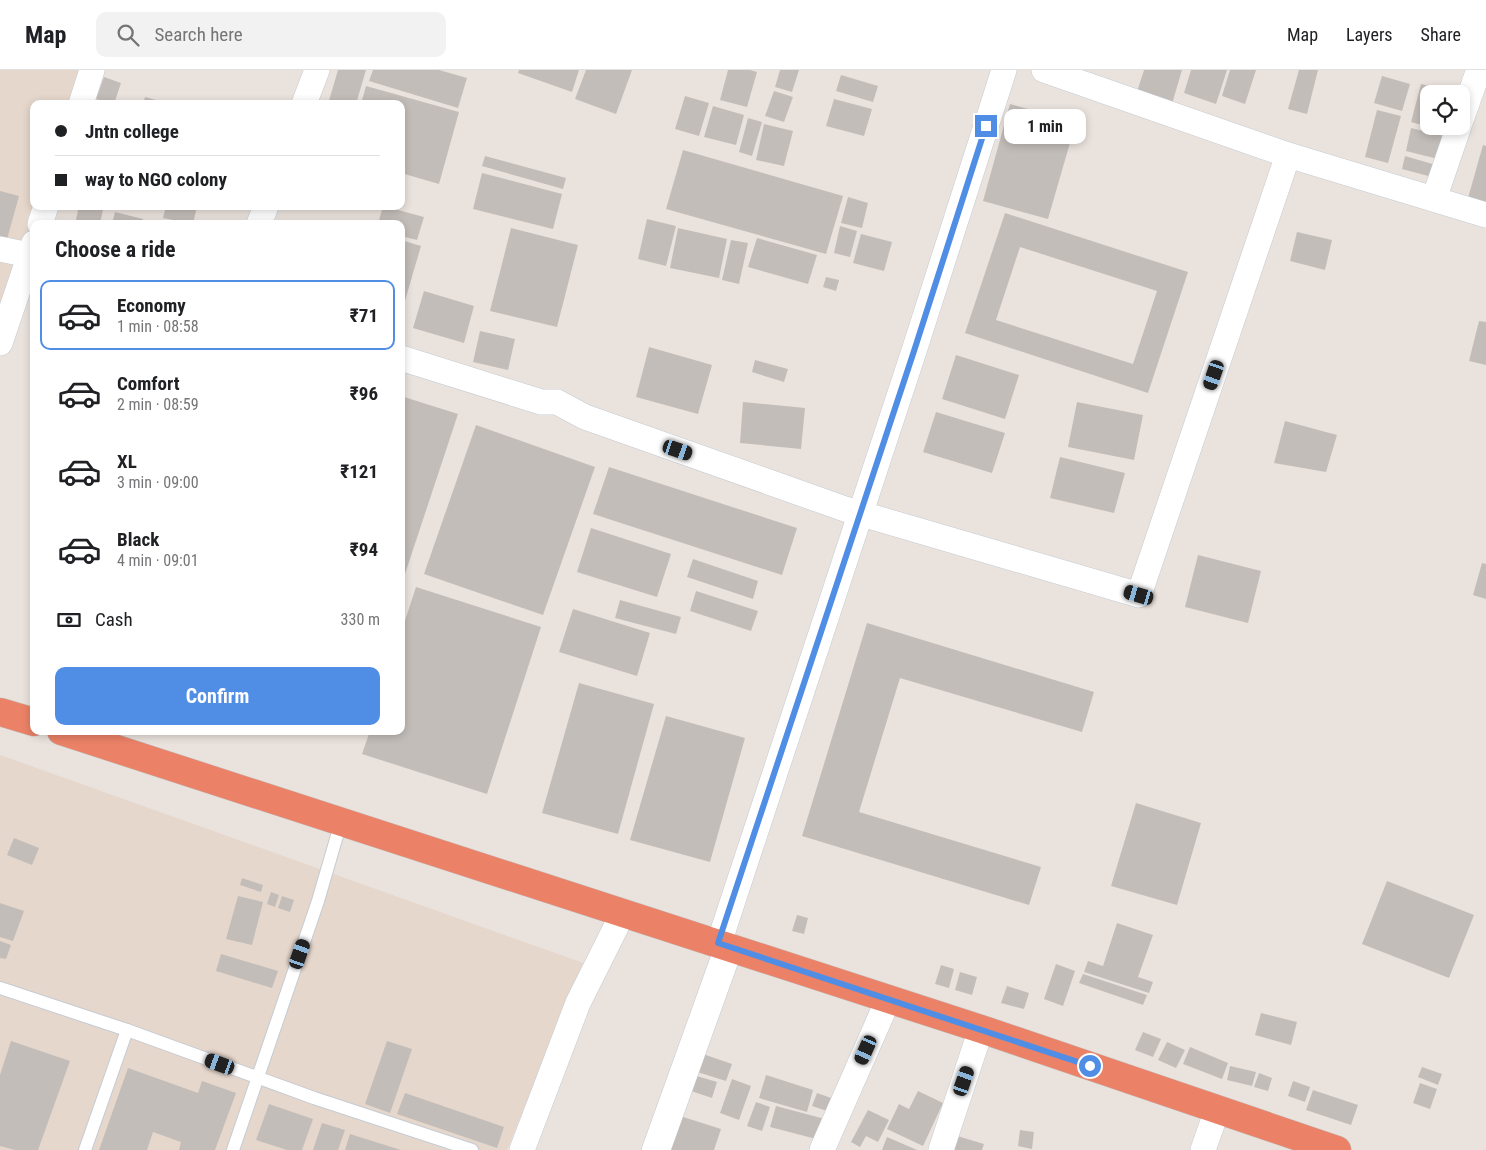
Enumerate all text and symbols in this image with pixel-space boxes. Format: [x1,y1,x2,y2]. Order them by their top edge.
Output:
search box [96,12,446,57]
text: Map [25,21,66,49]
icon: search [114,21,142,49]
text: Search here [154,23,243,46]
text: Map [1287,24,1318,45]
text: Layers [1346,24,1393,45]
text: Share [1421,24,1461,45]
map controls [1420,85,1470,135]
button: locate [1420,85,1470,135]
callout: 1 min [1004,108,1086,144]
route end [975,115,997,137]
text: 1 min [1027,117,1063,136]
text: Jntn college [85,120,179,143]
text: way to NGO colony [85,168,227,191]
text: Choose a ride [55,237,176,262]
icon: car [57,293,102,338]
text: Economy [117,294,186,317]
text: ₹71 [350,304,378,327]
text: 1 min · 08:58 [117,317,199,336]
car [1202,358,1225,392]
icon: car [57,371,102,416]
text: Comfort [117,372,180,395]
text: ₹96 [350,382,378,405]
text: 2 min · 08:59 [117,395,199,414]
car [661,438,694,462]
icon: car [57,449,102,494]
text: XL [117,450,137,473]
text: ₹121 [340,460,378,483]
text: 3 min · 09:00 [117,473,199,492]
icon: car [57,527,102,572]
text: Black [117,528,159,551]
text: ₹94 [350,538,378,561]
text: 4 min · 09:01 [117,551,199,570]
car [1122,584,1155,606]
icon: cash [55,606,83,634]
text: Cash [95,608,133,631]
text: 330 m [341,610,380,629]
button: Confirm [55,667,380,725]
car [288,937,311,971]
car [853,1033,878,1067]
car [203,1052,236,1076]
route start [1079,1055,1101,1077]
car [952,1064,975,1098]

